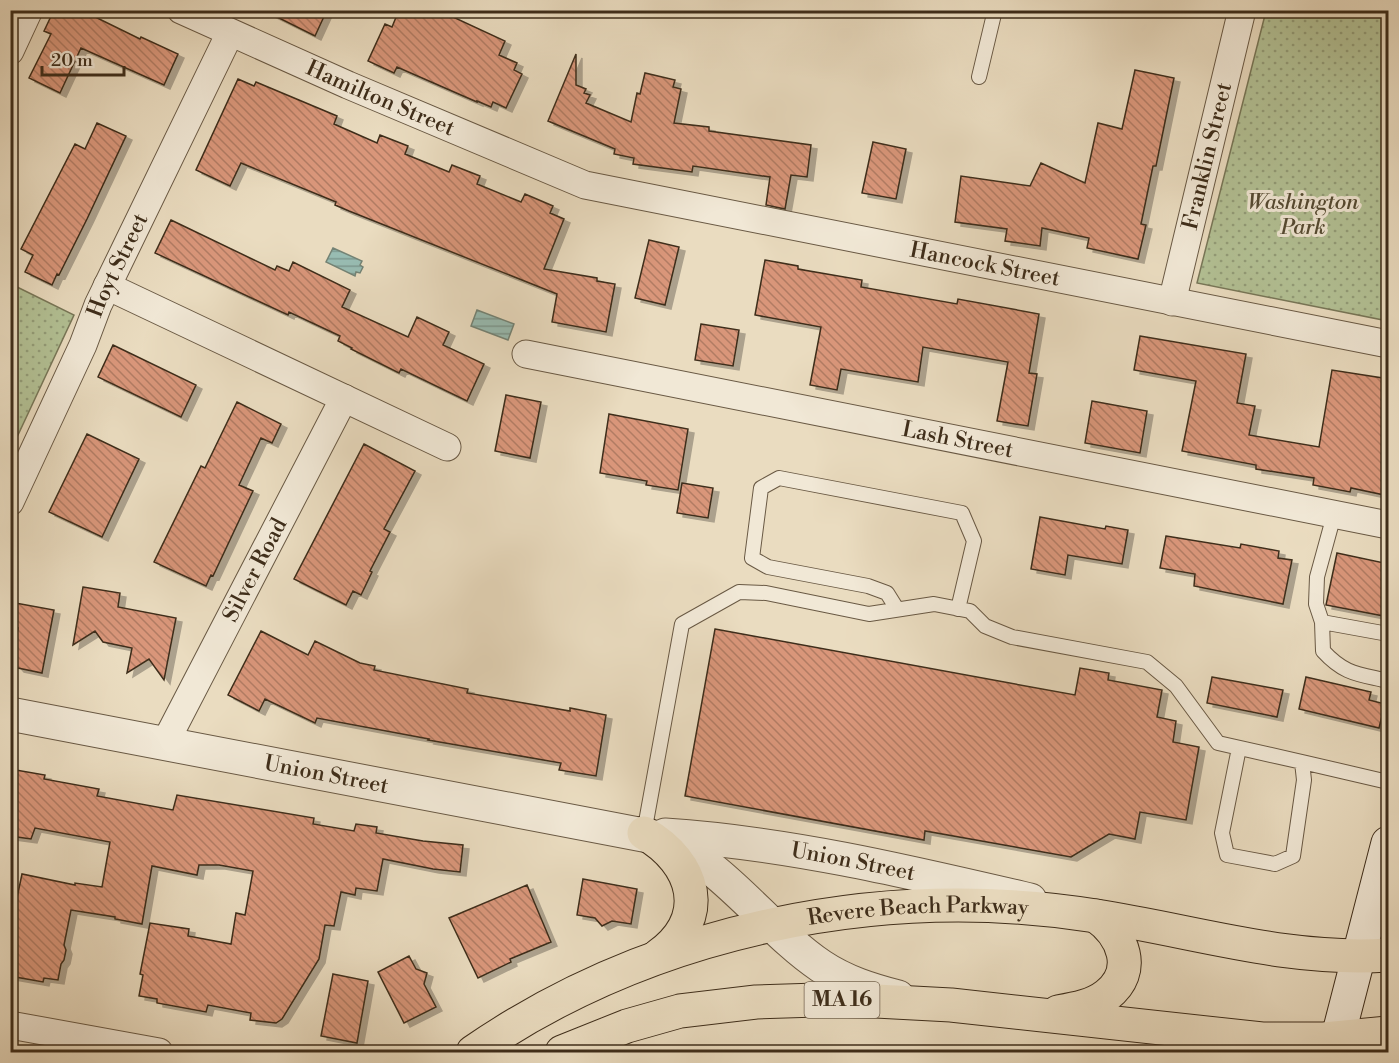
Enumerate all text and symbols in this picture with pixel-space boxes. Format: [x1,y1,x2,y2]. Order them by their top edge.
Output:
scale bar [42,39,124,77]
text: 20 m [51,49,93,72]
street label: Hamilton Street [302,54,459,142]
street label: Franklin Street [1176,80,1238,233]
park label: Washington Park [1247,189,1359,241]
street label: Hoyt Street [81,209,154,321]
street label: Hancock Street [908,236,1062,292]
street label: Lash Street [900,415,1016,464]
street label: Silver Road [217,513,293,626]
street label: Union Street [262,749,391,800]
street label: Union Street [789,836,918,887]
street label: Revere Beach Parkway [805,892,1030,931]
road number: MA 16 [804,982,880,1018]

